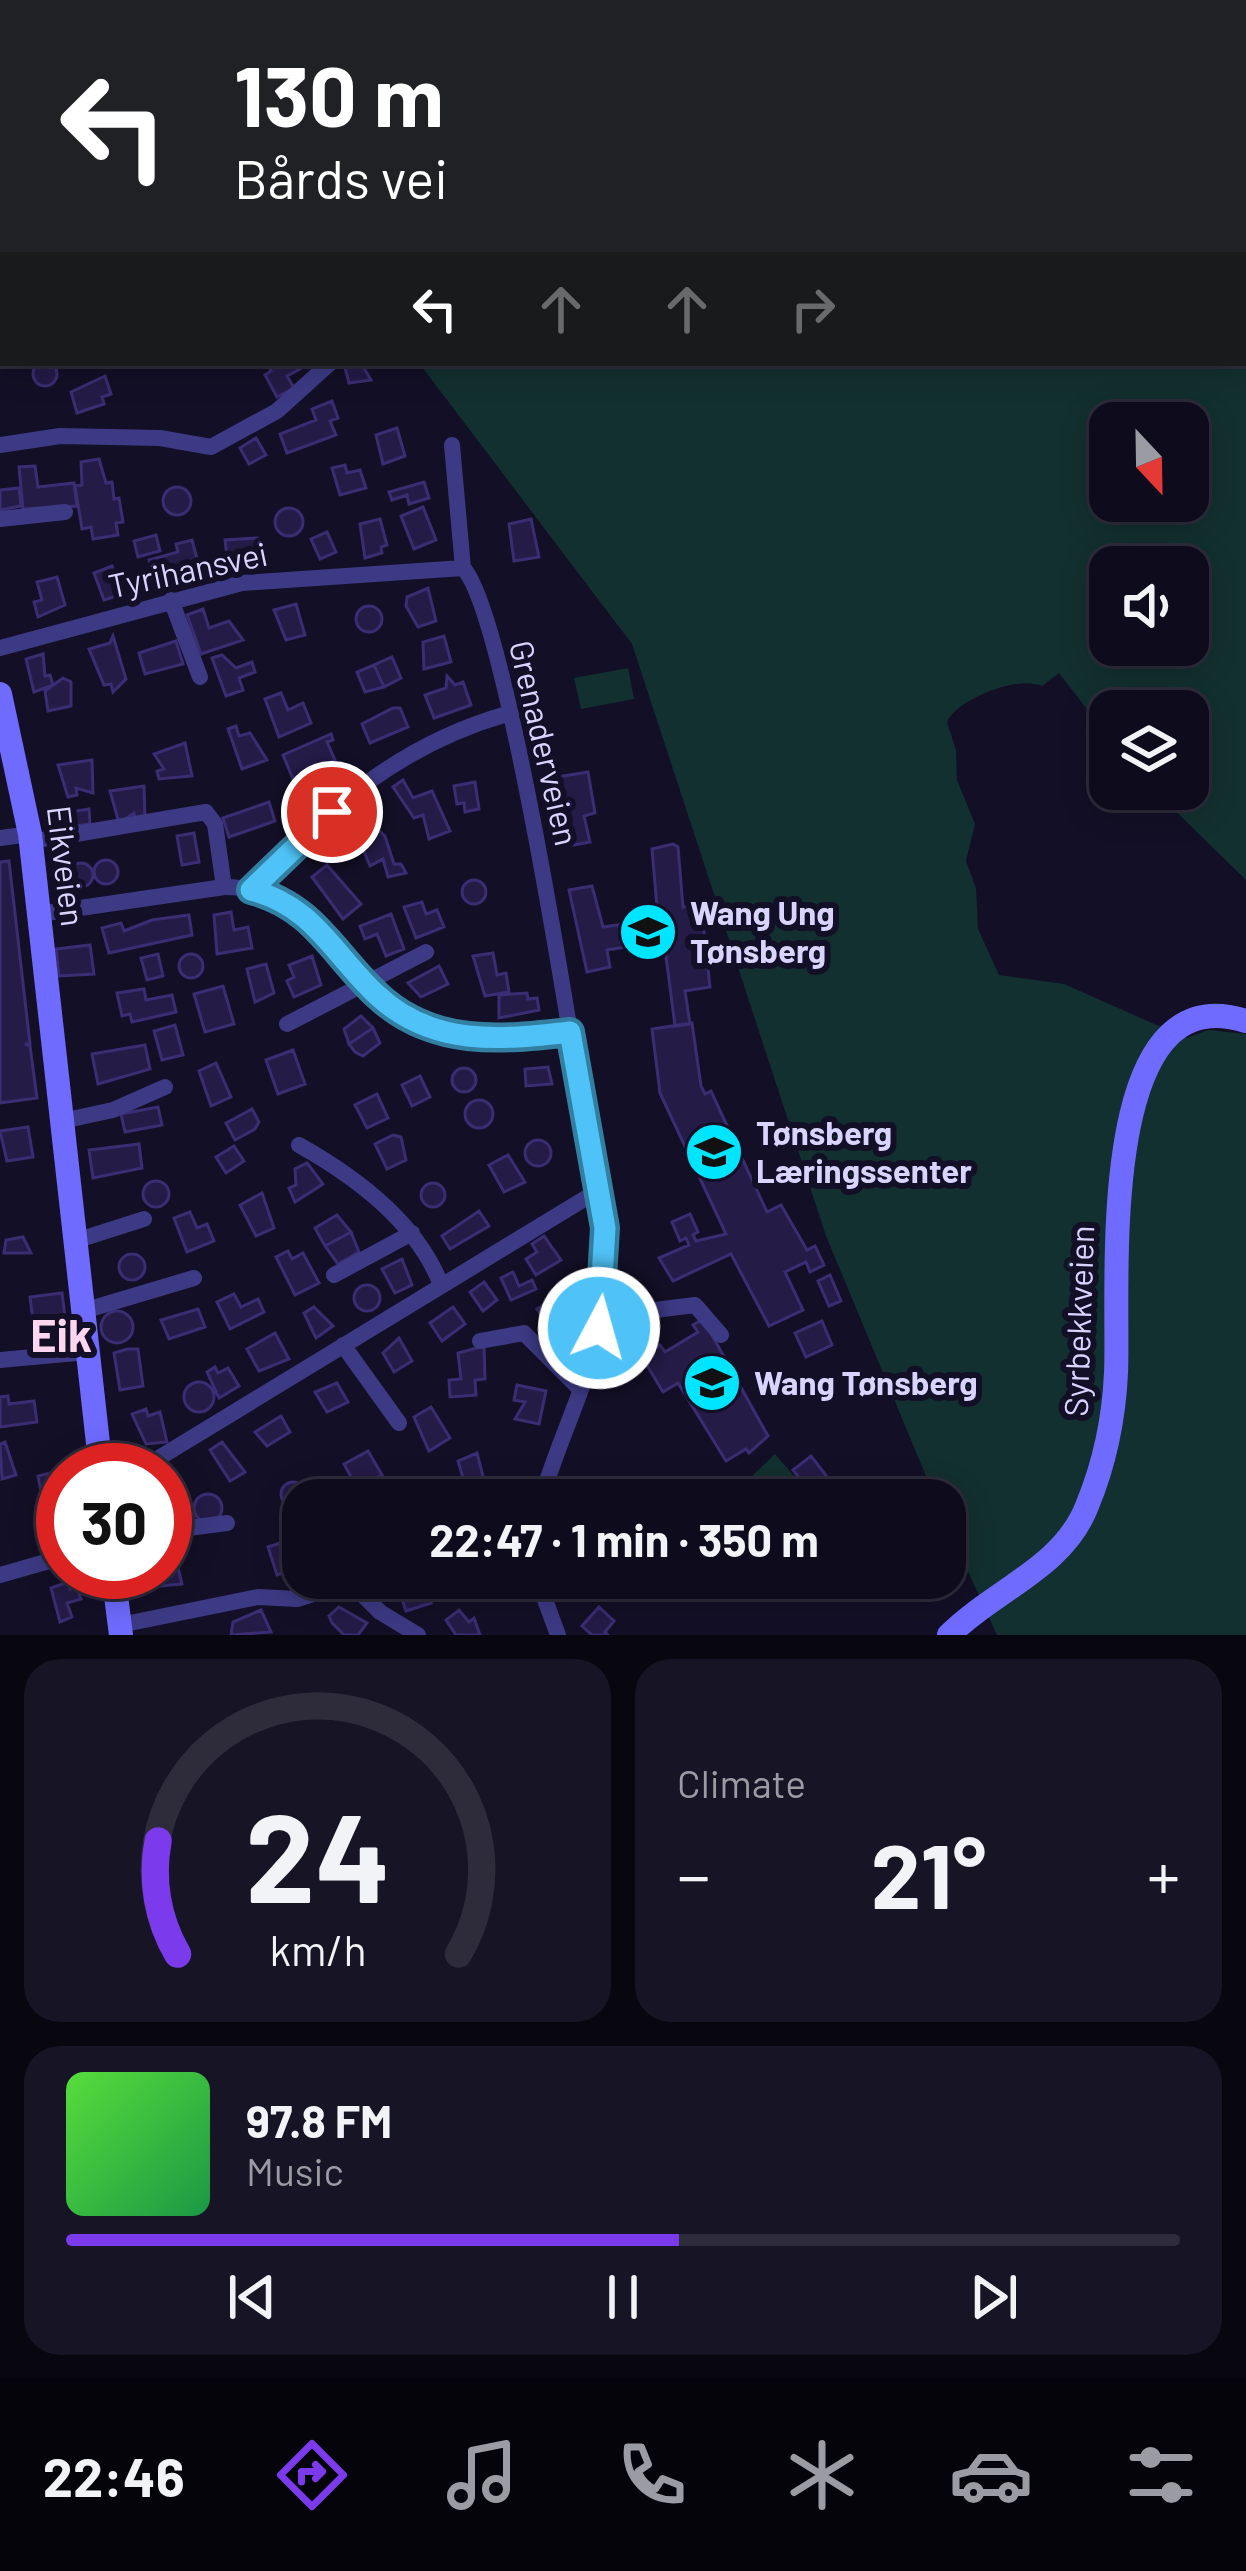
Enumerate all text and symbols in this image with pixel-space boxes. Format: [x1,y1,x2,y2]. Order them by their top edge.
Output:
text: 130 m [234,43,444,144]
icon: left [36,48,192,204]
text: Bårds vei [234,145,448,210]
icon: left [402,276,468,342]
icon: ahead [528,276,594,342]
icon: ahead [654,276,720,342]
icon: right [780,276,846,342]
north arrow [1089,402,1209,522]
map controls [1089,402,1209,810]
street label: Tyrihansvei [105,533,271,605]
button: sound [1089,546,1209,666]
street label: Grenaderveien [502,636,588,849]
button: layers [1089,690,1209,810]
pin [281,761,383,863]
icon: arrive [299,779,365,845]
street label: Eikveien [40,803,94,929]
place label: Wang Ung Tønsberg [690,892,835,970]
school or university icon: Wang Ung Tønsberg [617,901,679,963]
place label: Tønsberg Læringssenter [756,1112,972,1190]
school or university icon: Tønsberg Læringssenter [683,1121,745,1183]
street label: Syrbekkveien [1055,1225,1101,1417]
position arrow [536,1265,662,1391]
district label: Eik [30,1307,92,1361]
school or university icon: Wang Tønsberg [681,1352,743,1414]
place label: Wang Tønsberg [754,1362,978,1402]
speed limit sign: 30 [36,1443,192,1599]
text: 22:47 · 1 min · 350 m [429,1512,819,1566]
text: Climate [677,1759,806,1806]
text: 24 [245,1778,390,1928]
text: 21° [871,1819,986,1927]
text: − [677,1834,710,1913]
text: + [1147,1834,1180,1913]
text: km/h [269,1922,366,1974]
text: 97.8 FM [246,2093,392,2147]
text: Music [246,2147,344,2194]
icon: previous [219,2264,285,2330]
icon: pause [590,2264,656,2330]
icon: next [961,2264,1027,2330]
icon: directions [270,2433,354,2517]
icon: music [440,2433,524,2517]
icon: phone [610,2433,694,2517]
icon: climate [780,2433,864,2517]
icon: car [949,2433,1033,2517]
icon: filters [1119,2433,1203,2517]
text: 22:46 [43,2443,185,2508]

